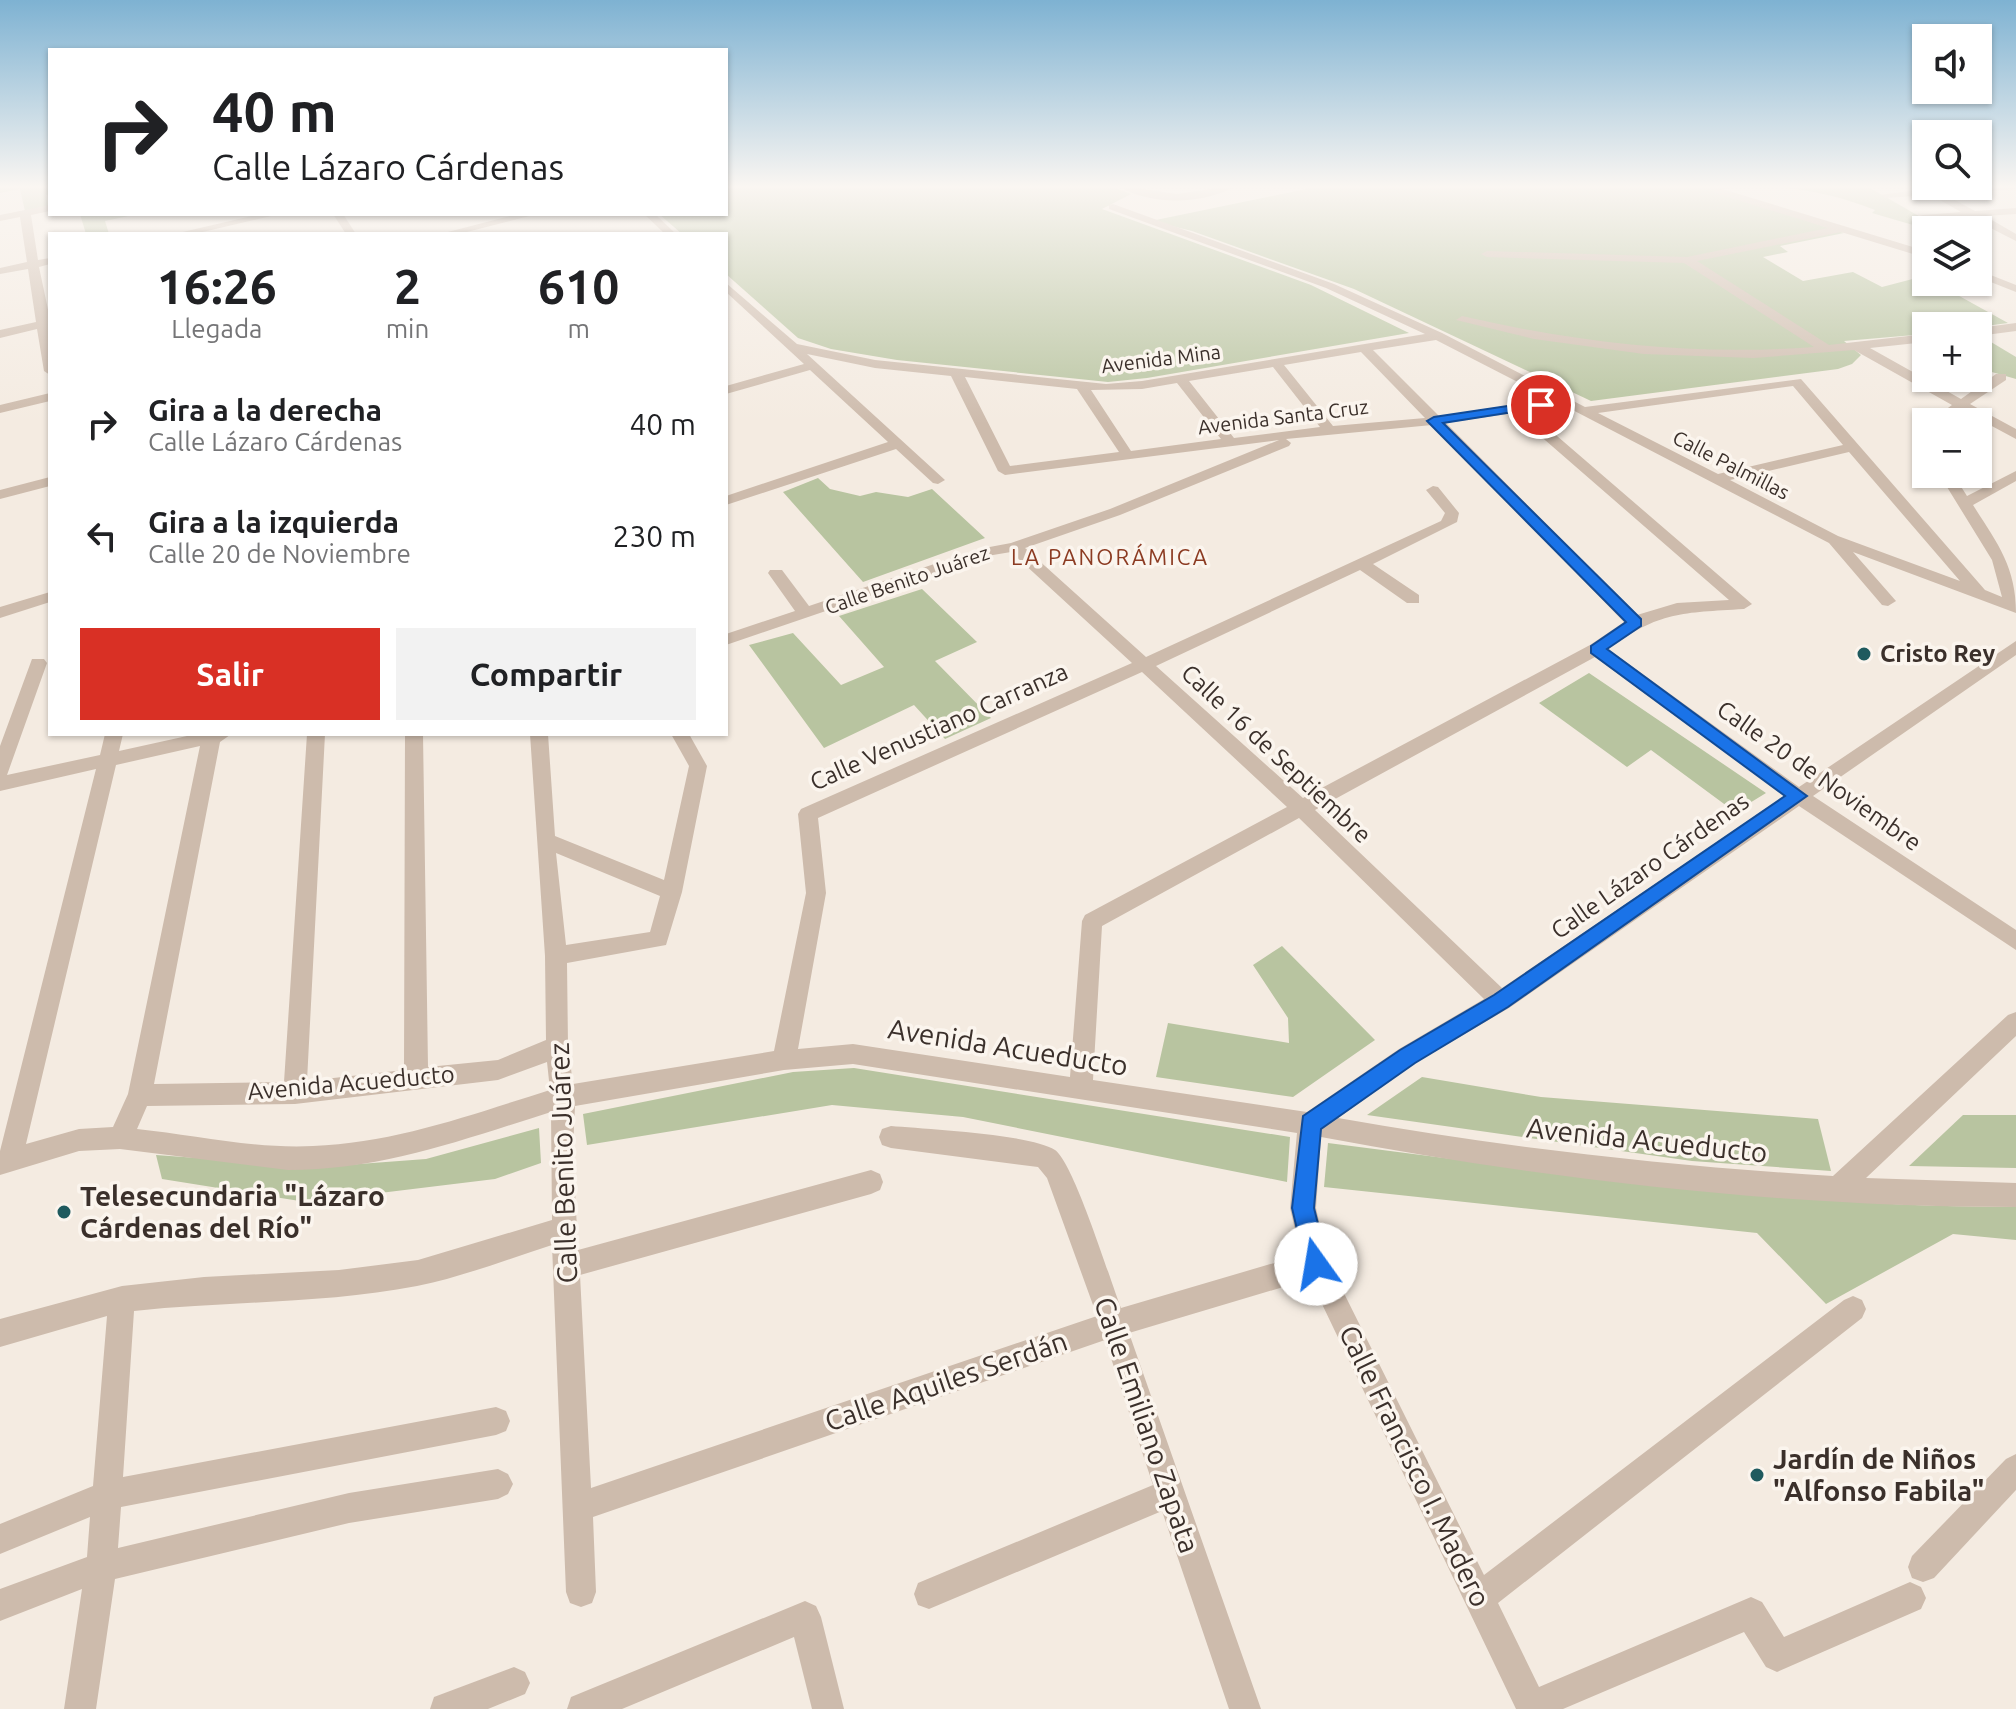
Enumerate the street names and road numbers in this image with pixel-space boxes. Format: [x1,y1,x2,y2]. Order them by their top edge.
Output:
street label: Avenida Mina [1100,340,1222,377]
street label: Avenida Santa Cruz [1196,395,1370,438]
street label: Calle Palmillas [1669,425,1793,504]
street label: Calle Benito Juárez [822,541,992,618]
street label: Calle Venustiano Carranza [806,657,1072,796]
street label: Calle 16 de Septiembre [1176,659,1377,848]
street label: Calle 20 de Noviembre [1712,695,1926,856]
street label: Calle Lázaro Cárdenas [1546,787,1754,944]
street label: Avenida Acueducto [886,1012,1130,1081]
street label: Calle Benito Juárez [543,1042,582,1284]
street label: Avenida Acueducto [246,1060,456,1105]
street label: Avenida Acueducto [1525,1111,1769,1168]
street label: Calle Emiliano Zapata [1089,1293,1206,1557]
street label: Calle Francisco I. Madero [1334,1320,1497,1611]
street label: Calle Aquiles Serdán [821,1324,1071,1437]

